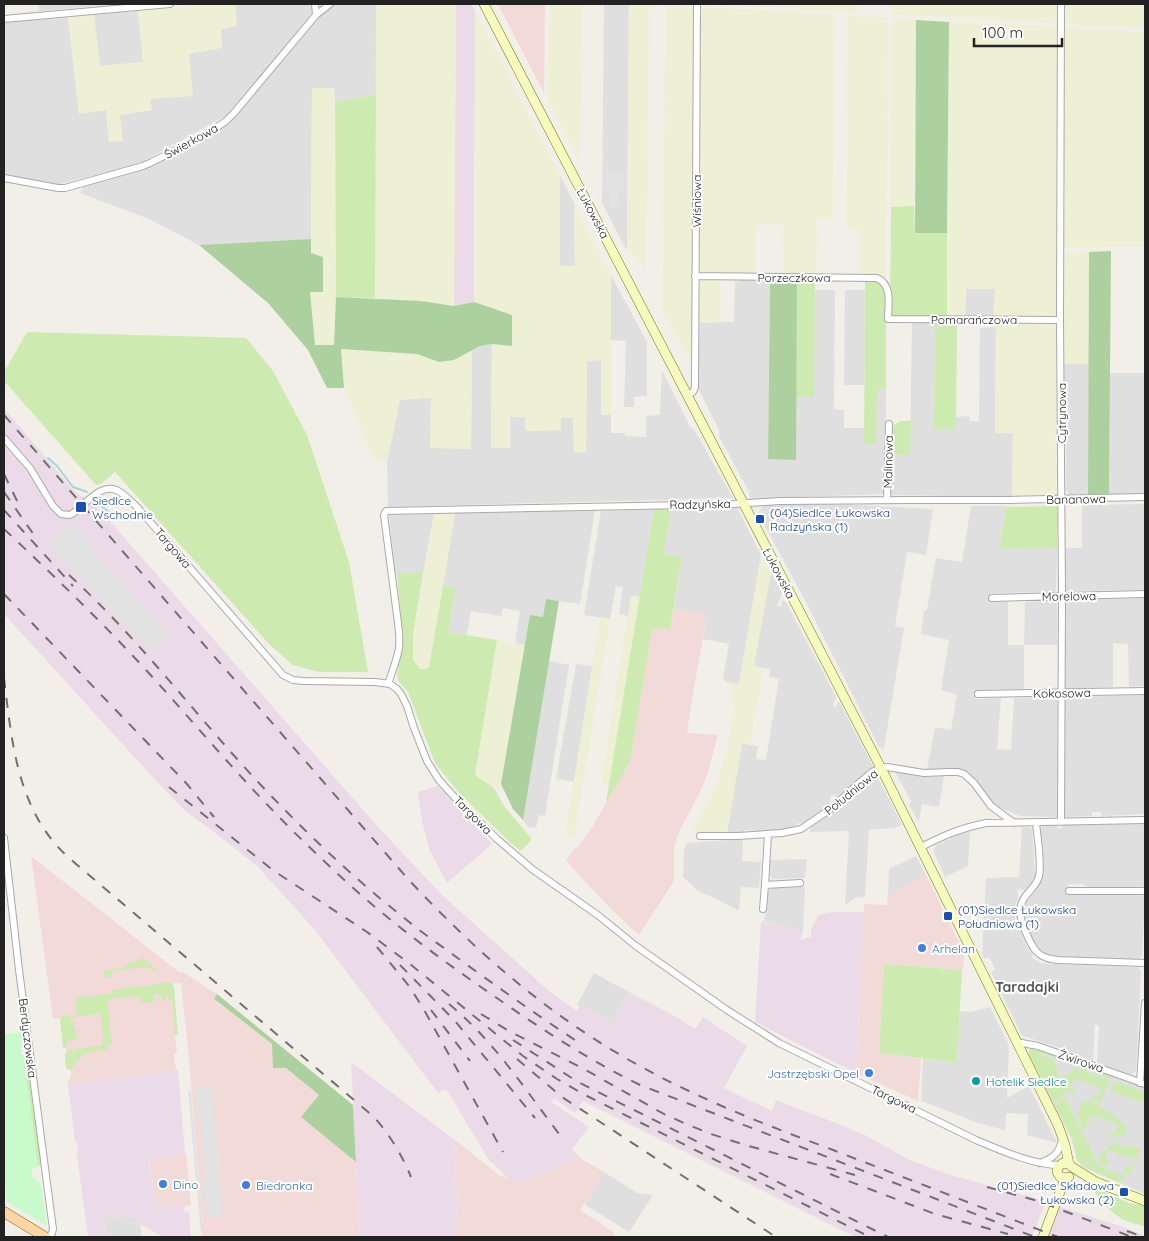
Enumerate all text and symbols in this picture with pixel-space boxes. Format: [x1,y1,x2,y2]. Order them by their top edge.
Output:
scale bar [974,15,1062,47]
text: 100 m [982,23,1023,42]
street label: Świerkowa [161,120,221,162]
street label: Wiśniowa [689,175,704,227]
street label: Łukowska [573,185,613,241]
street label: Porzeczkowa [757,270,831,285]
street label: Pomarańczowa [931,312,1017,327]
street label: Cytrynowa [1054,383,1069,443]
street label: Malinowa [880,435,896,489]
street label: Bananowa [1046,491,1106,507]
place label: Siedlce Wschodnie [92,493,153,522]
street label: Radzyńska [669,496,731,512]
marker: Siedlce Wschodnie [74,500,88,514]
place label: (04)Siedlce Łukowska Radzyńska (1) [770,505,890,534]
marker: (04)Siedlce Łukowska Radzyńska (1) [754,513,766,525]
street label: Targowa [151,525,195,571]
street label: Łukowska [759,545,799,601]
street label: Morelowa [1042,588,1096,604]
street label: Kokosowa [1033,685,1091,701]
street label: Południowa [821,766,881,818]
street label: Targowa [451,793,495,837]
place label: (01)Siedlce Łukowska Południowa (1) [958,902,1076,931]
marker: (01)Siedlce Łukowska Południowa (1) [942,910,954,922]
place label: Arhelan [932,941,975,956]
marker: Arhelan [916,942,928,954]
district label: Taradajki [995,978,1059,996]
street label: Berdyczowska [16,997,40,1079]
street label: Żwirowa [1056,1046,1106,1076]
place label: Jastrzębski Opel [767,1066,859,1081]
marker: Jastrzębski Opel [863,1067,875,1079]
place label: Hotelik Siedlce [986,1074,1067,1089]
marker: Hotelik Siedlce [970,1075,982,1087]
street label: Targowa [869,1082,919,1116]
place label: Dino [173,1177,198,1192]
marker: Dino [157,1178,169,1190]
place label: Biedronka [256,1178,313,1193]
place label: (01)Siedlce Składowa Łukowska (2) [997,1178,1114,1207]
marker: Biedronka [240,1179,252,1191]
marker: (01)Siedlce Składowa Łukowska (2) [1118,1186,1130,1198]

